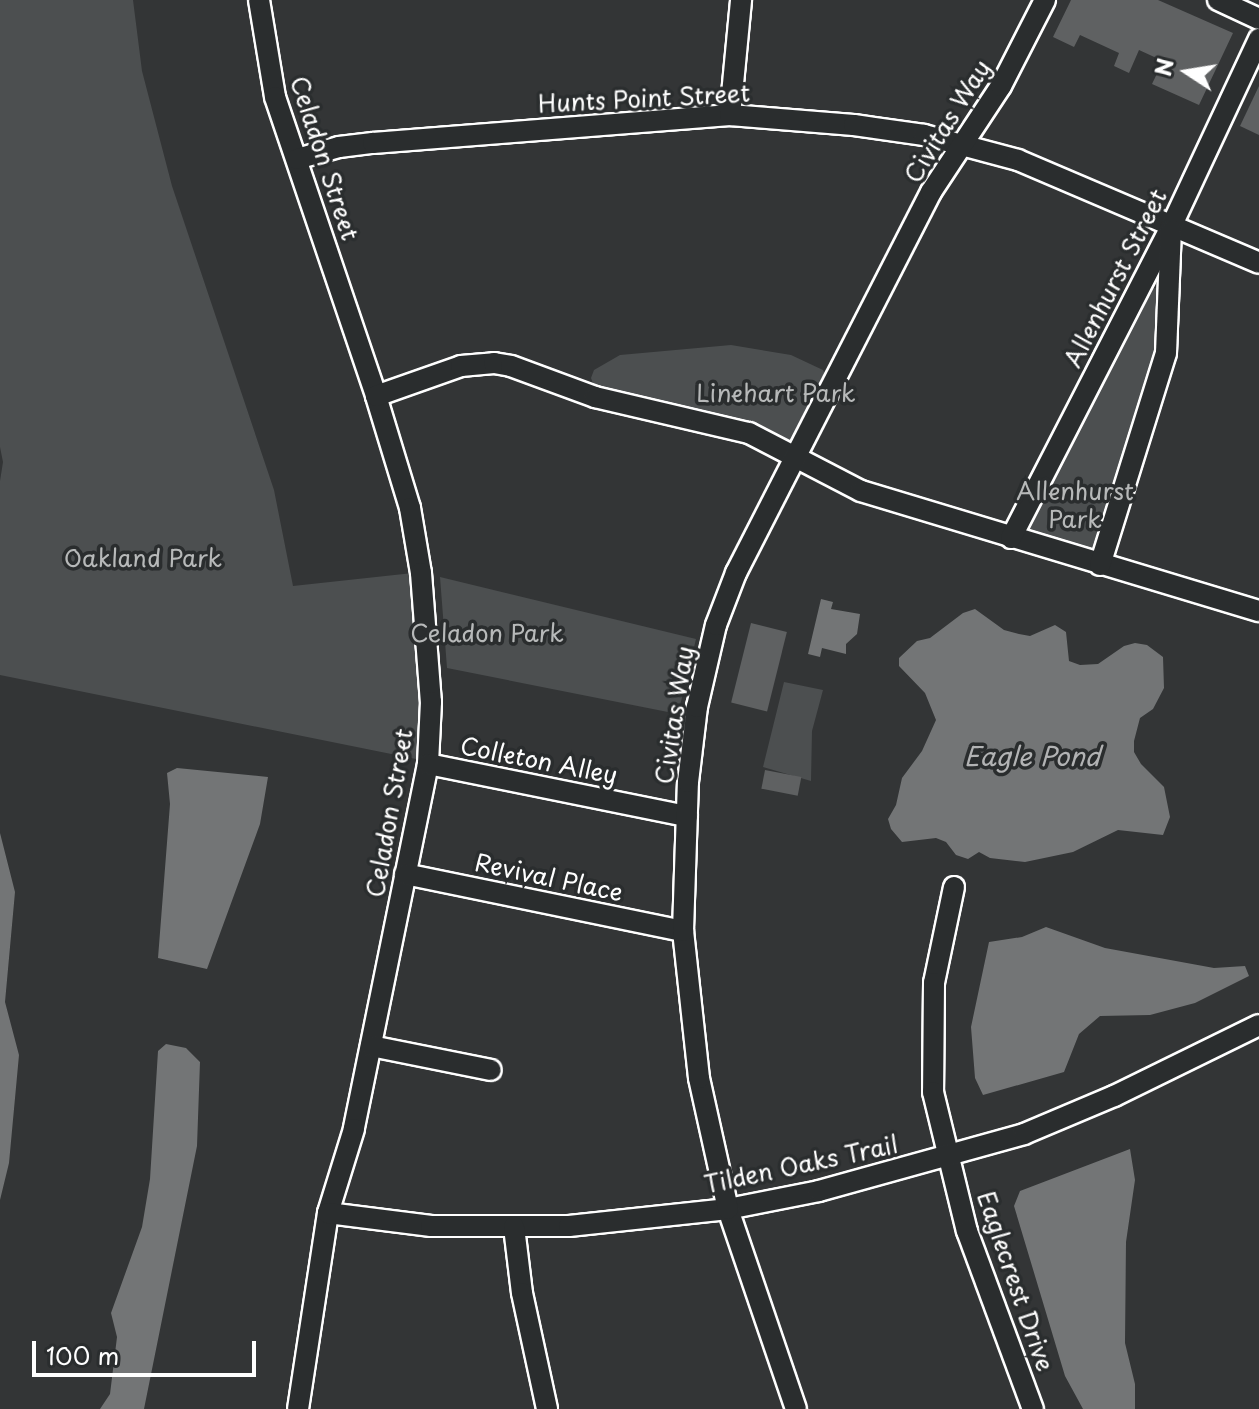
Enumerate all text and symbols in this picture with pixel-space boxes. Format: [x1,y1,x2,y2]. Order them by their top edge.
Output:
north arrow [1147,32,1227,112]
street label: Civitas Way [898,54,996,188]
text: N [1145,55,1181,79]
street label: Celadon Street [285,72,365,244]
street label: Hunts Point Street [536,78,752,118]
street label: Allenhurst Street [1057,184,1173,372]
park label: Linehart Park [697,379,855,407]
park label: Allenhurst Park [1016,477,1134,533]
park label: Oakland Park [63,544,223,572]
park label: Celadon Park [410,619,564,647]
street label: Civitas Way [649,644,699,786]
street label: Celadon Street [360,726,418,900]
street label: Colleton Alley [457,731,621,789]
water label: Eagle Pond [963,740,1101,772]
street label: Revival Place [473,847,625,907]
street label: Tilden Oaks Trail [701,1129,901,1199]
street label: Eaglecrest Drive [972,1188,1060,1374]
scale bar [36,1325,260,1375]
text: 100 m [46,1337,119,1373]

